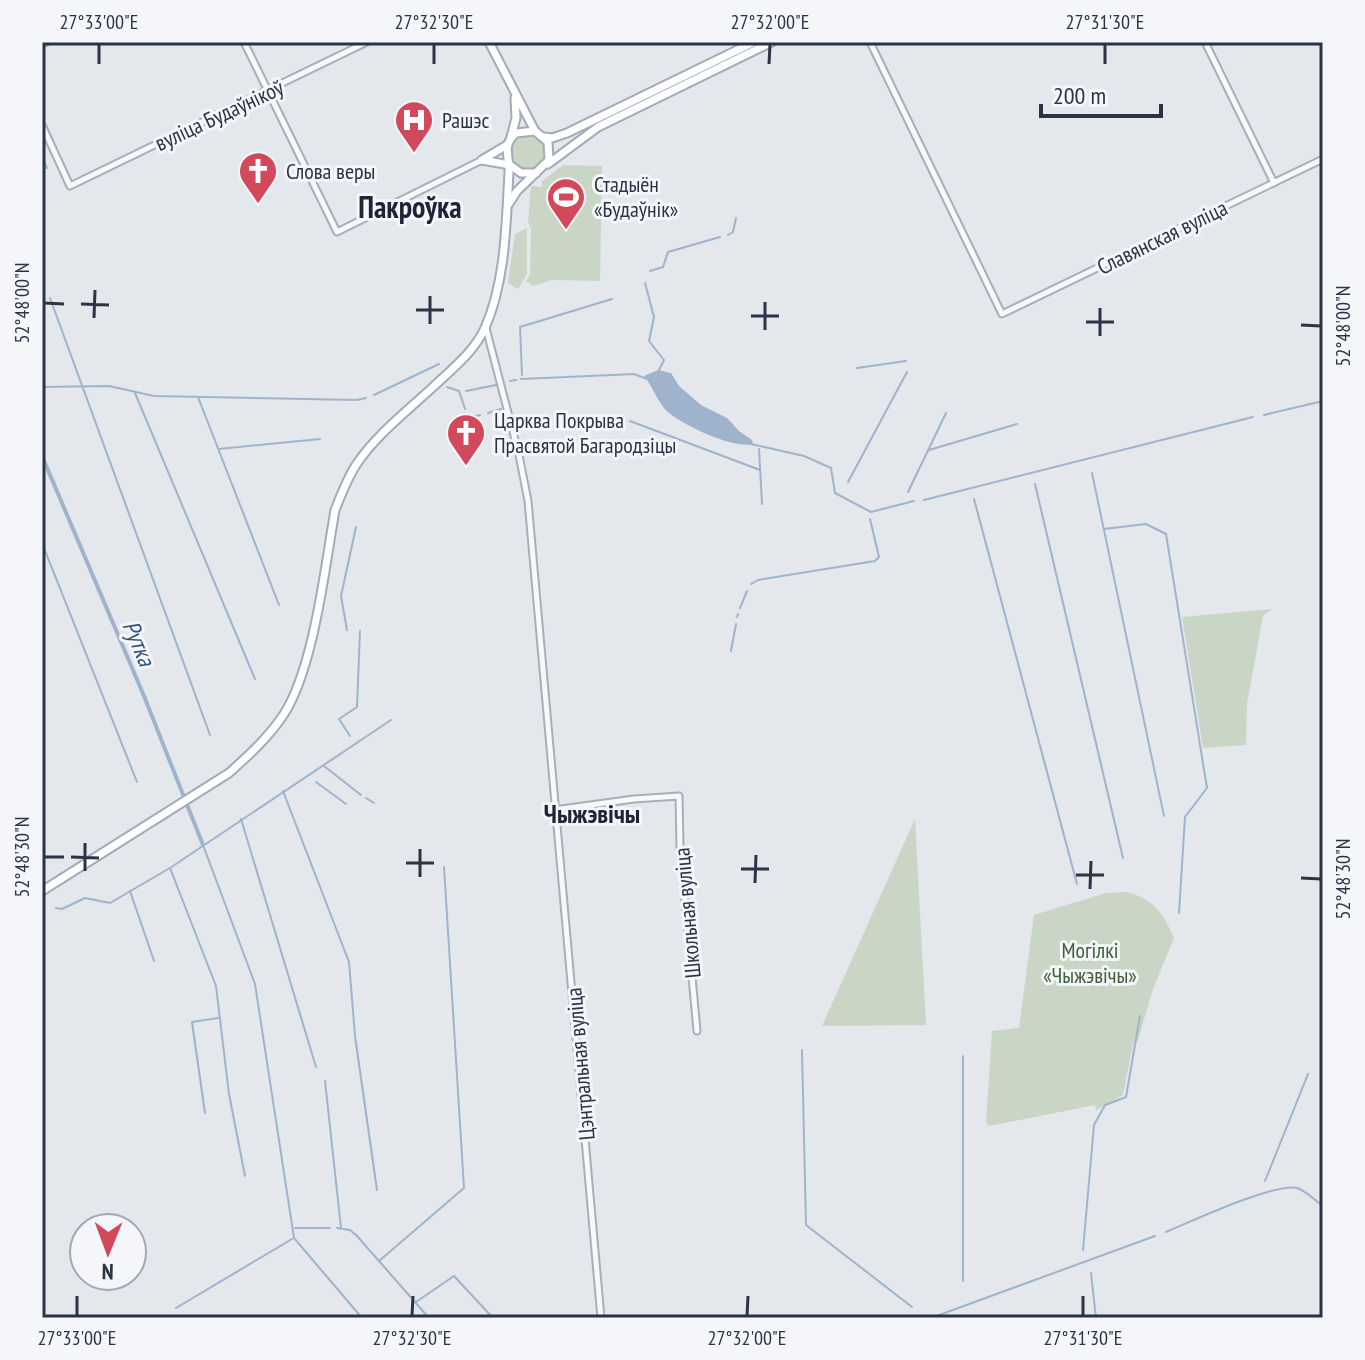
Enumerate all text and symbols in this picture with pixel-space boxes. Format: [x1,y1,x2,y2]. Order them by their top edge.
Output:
text: 27°33'00"E [60,9,138,35]
text: 27°32'30"E [395,9,473,35]
text: 27°32'00"E [731,9,809,35]
text: 27°31'30"E [1066,9,1144,35]
scale bar [1041,68,1161,118]
street label: вуліца Будаўнікоў [150,73,288,157]
text: 200 m [1053,80,1106,111]
hospital icon: Рашэс [393,99,435,154]
place label: Рашэс [442,106,489,134]
church icon: Слова веры [237,150,279,205]
place label: Слова веры [286,157,375,185]
place label: Стадыён «Будаўнік» [594,170,678,223]
sports icon: Стадыён «Будаўнік» [545,176,587,231]
district label: Пакроўка [358,187,462,226]
street label: Славянская вуліца [1092,193,1232,281]
text: 52°48'00"N [9,263,35,343]
text: 52°48'00"N [1330,286,1356,366]
place label: Царква Покрыва Прасвятой Багародзіцы [494,406,676,459]
church icon: Царква Покрыва Прасвятой Багародзіцы [445,412,487,467]
water label: Рутка [116,616,163,672]
district label: Чыжэвічы [544,797,640,830]
text: 52°48'30"N [9,817,35,897]
text: 52°48'30"N [1330,839,1356,919]
street label: Школьная вуліца [667,846,707,980]
park label: Могілкі «Чыжэвічы» [1043,936,1137,989]
street label: Цэнтральная вуліца [559,986,601,1142]
north arrow [68,1212,148,1292]
text: N [101,1258,114,1286]
text: 27°33'00"E [38,1325,116,1351]
text: 27°32'30"E [373,1325,451,1351]
text: 27°32'00"E [708,1325,786,1351]
text: 27°31'30"E [1044,1325,1122,1351]

